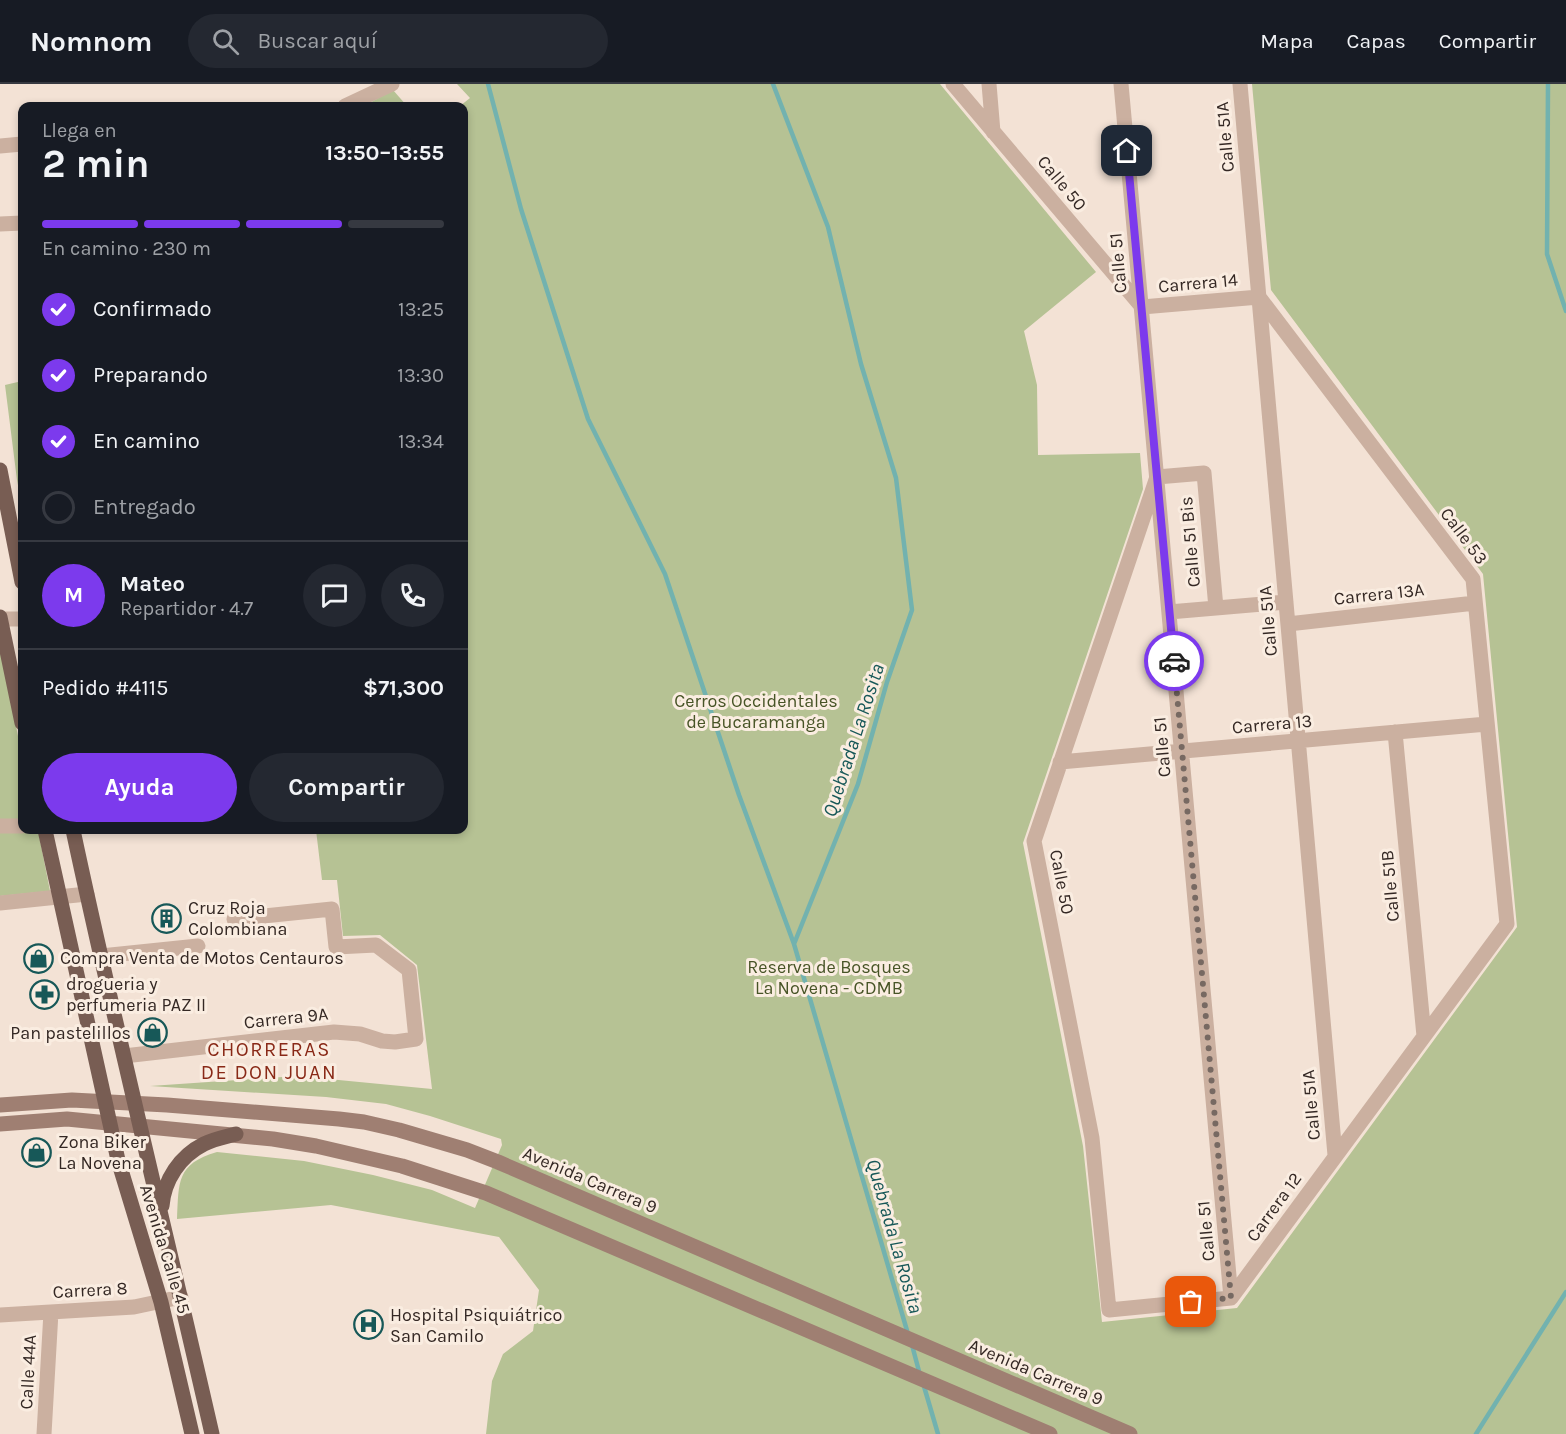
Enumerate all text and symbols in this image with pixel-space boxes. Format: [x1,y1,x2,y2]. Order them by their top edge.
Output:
search box [188,14,608,68]
text: Nomnom [30,25,152,58]
icon: search [209,25,242,58]
text: Buscar aquí [257,28,377,54]
text: Mapa [1260,29,1314,53]
text: Capas [1347,29,1406,53]
text: Compartir [1439,29,1536,53]
street label: Calle 51A [1211,101,1239,173]
text: Llega en [42,119,117,142]
pin [1101,125,1152,176]
icon: home [1110,134,1143,167]
text: 13:50–13:55 [325,140,444,166]
text: 2 min [42,141,150,187]
street label: Calle 50 [1033,151,1091,215]
street label: Calle 51 [1104,232,1132,294]
text: En camino · 230 m [42,237,211,260]
street label: Carrera 14 [1157,269,1239,297]
icon: check [42,293,75,326]
text: Confirmado [93,296,212,322]
text: 13:25 [398,298,444,321]
icon: check [42,359,75,392]
text: Preparando [93,362,208,388]
text: 13:30 [397,364,444,387]
icon: check [42,425,75,458]
text: En camino [93,428,200,454]
text: 13:34 [398,430,444,453]
text: Entregado [93,494,196,520]
street label: Calle 51 Bis [1175,496,1205,588]
street label: Calle 53 [1436,503,1492,569]
button: chat [303,564,366,627]
button: phone [381,564,444,627]
text: Mateo [120,571,185,597]
street label: Carrera 13A [1333,578,1425,610]
text: M [64,582,83,608]
street label: Calle 51A [1254,585,1282,657]
text: Repartidor · 4.7 [120,597,253,620]
courier [1144,631,1204,691]
icon: car [1158,645,1191,678]
water label: Quebrada La Rosita [818,661,889,820]
text: Pedido #4115 [42,675,168,701]
text: $71,300 [363,675,444,701]
park label: Cerros Occidentales de Bucaramanga [674,690,838,733]
street label: Carrera 13 [1231,710,1313,738]
street label: Calle 51 [1148,716,1176,778]
button: Ayuda [42,753,237,822]
button: Compartir [249,753,444,822]
street label: Calle 50 [1045,848,1079,916]
street label: Calle 51B [1376,849,1404,923]
place label: Cruz Roja Colombiana [188,897,287,940]
building icon: Cruz Roja Colombiana [151,902,183,934]
shop icon: Compra Venta de Motos Centauros [23,942,55,974]
place label: Compra Venta de Motos Centauros [60,947,344,969]
park label: Reserva de Bosques La Novena - CDMB [747,956,911,999]
place label: drogueria y perfumeria PAZ II [66,973,206,1016]
pharmacy icon: drogueria y perfumeria PAZ II [29,978,61,1010]
street label: Carrera 9A [243,1003,329,1033]
shop icon: Pan pastelillos [136,1017,168,1049]
place label: Pan pastelillos [10,1022,131,1044]
district label: CHORRERAS DE DON JUAN [201,1038,337,1084]
street label: Calle 51A [1297,1069,1325,1141]
place label: Zona Biker La Novena [58,1131,146,1174]
shop icon: Zona Biker La Novena [21,1136,53,1168]
street label: Avenida Carrera 9 [520,1142,660,1218]
water label: Quebrada La Rosita [861,1156,928,1316]
street label: Carrera 12 [1242,1168,1306,1246]
street label: Avenida Calle 45 [135,1182,195,1316]
street label: Calle 51 [1192,1200,1220,1262]
pin [1165,1276,1216,1327]
street label: Carrera 8 [52,1277,128,1303]
icon: bag [1174,1285,1207,1318]
place label: Hospital Psiquiátrico San Camilo [390,1304,562,1347]
hospital icon: Hospital Psiquiátrico San Camilo [353,1309,385,1341]
street label: Calle 44A [15,1334,41,1410]
street label: Avenida Carrera 9 [966,1334,1106,1410]

